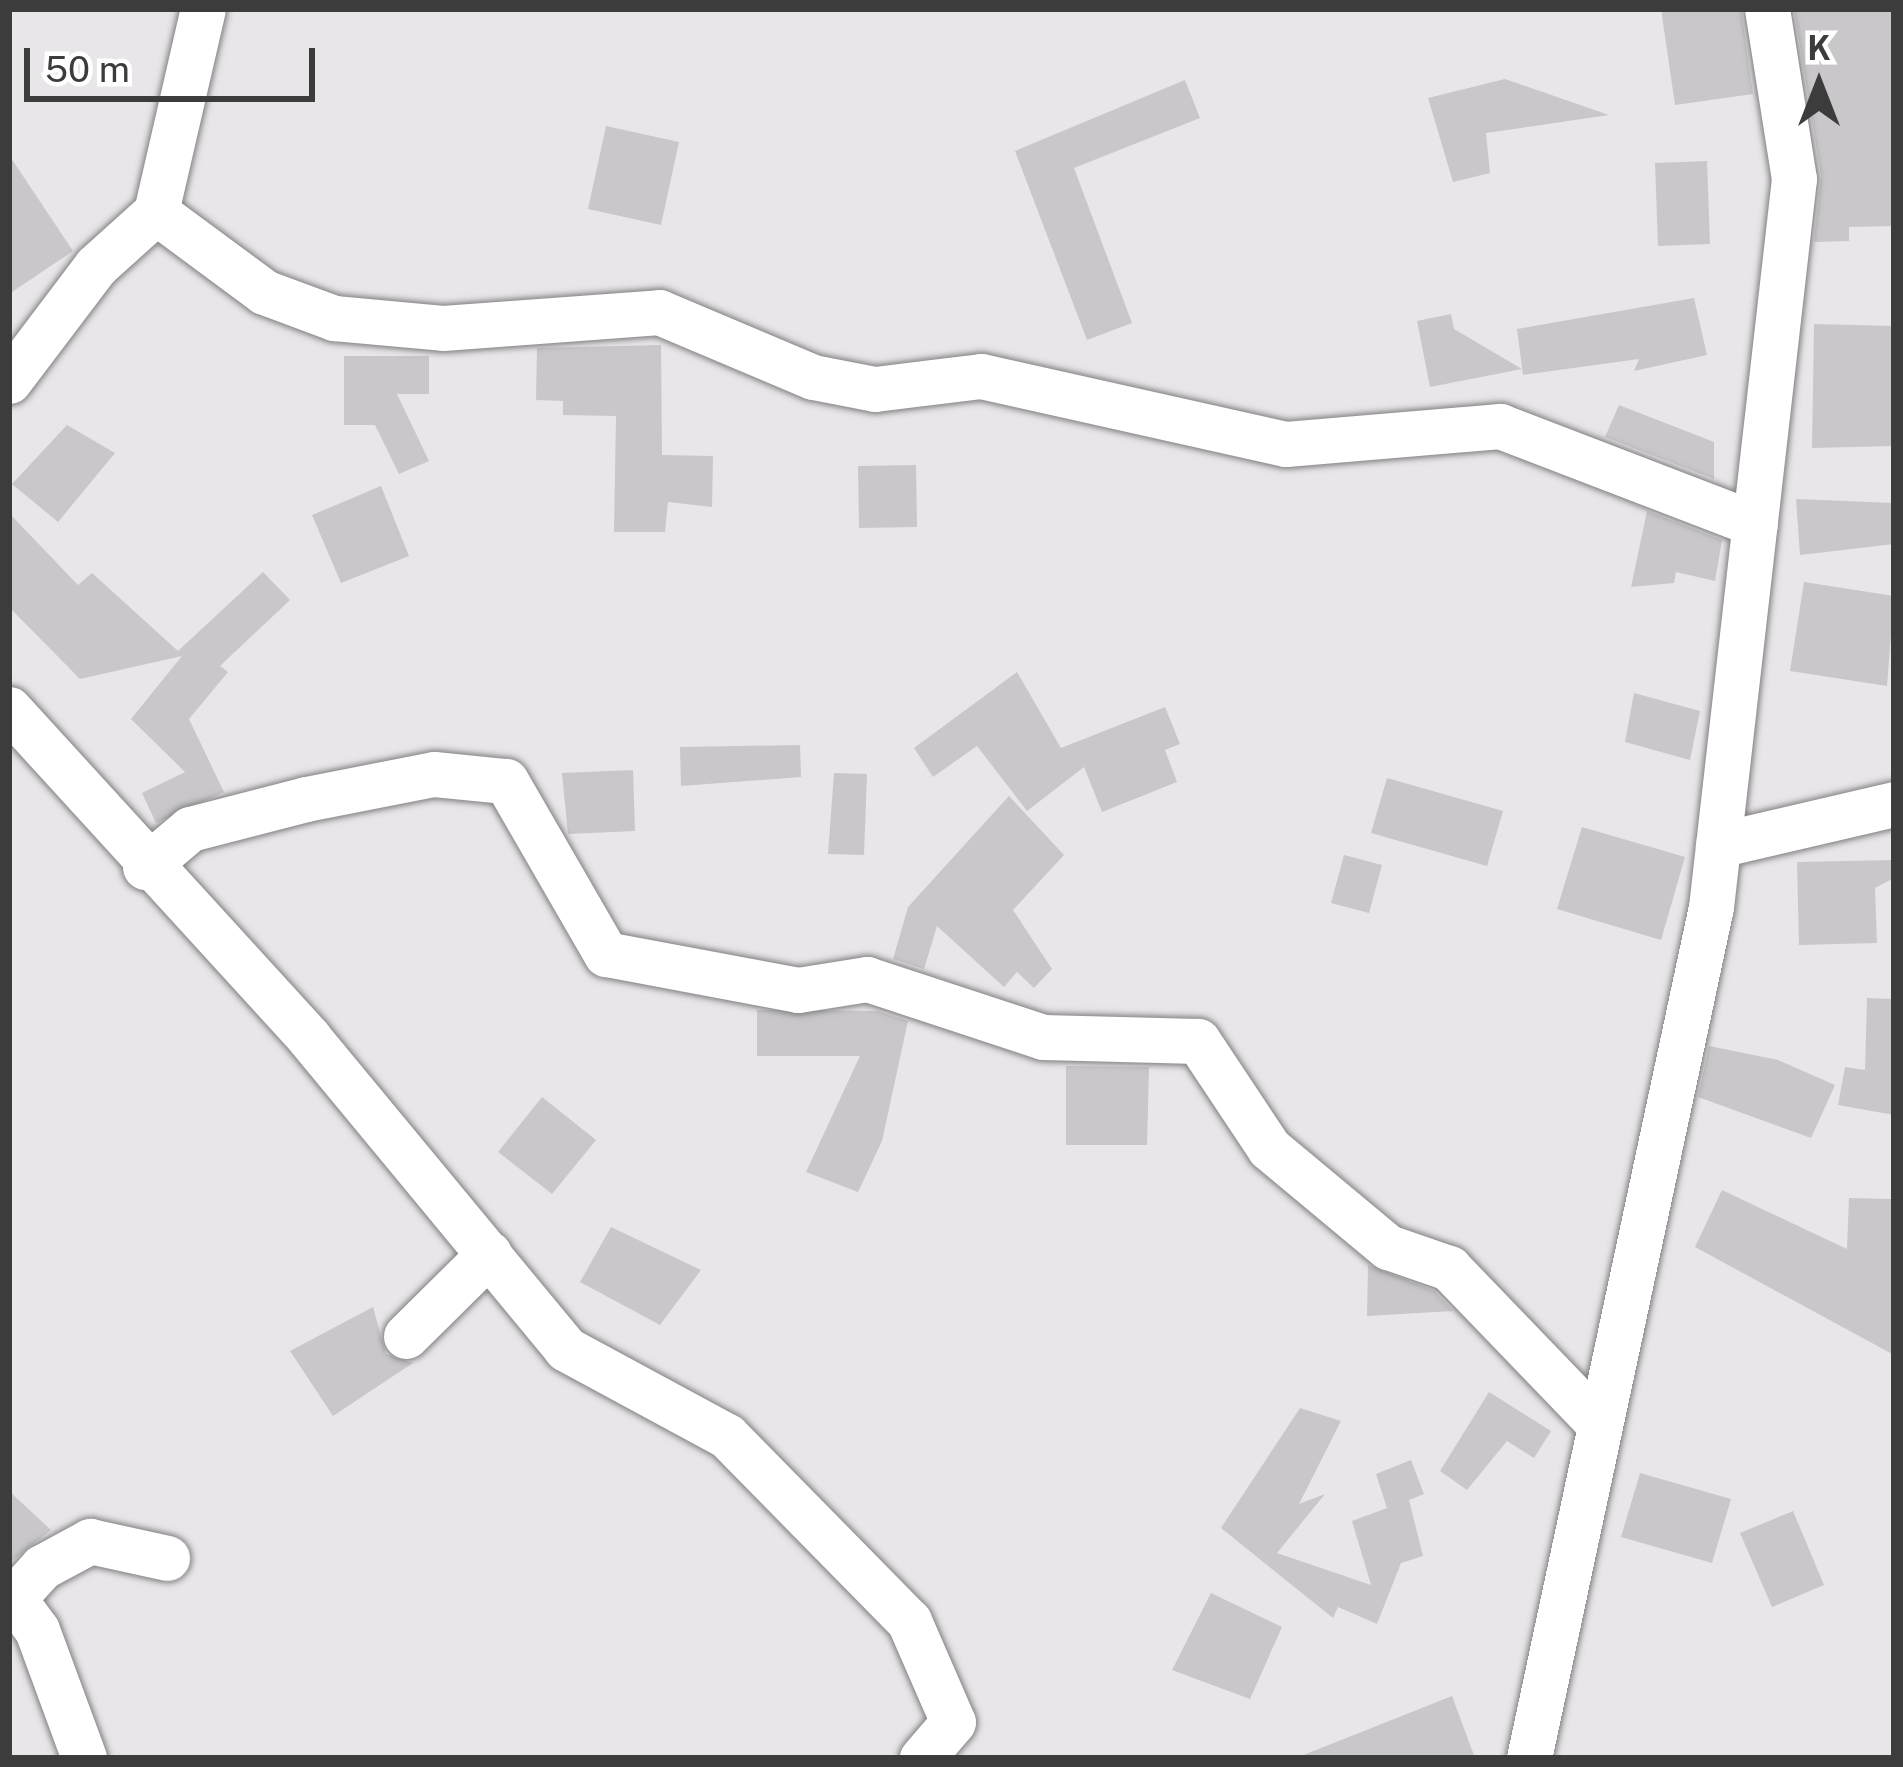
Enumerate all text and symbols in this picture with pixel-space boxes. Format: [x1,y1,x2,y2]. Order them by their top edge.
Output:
scale bar [30,24,321,98]
north arrow [1759,24,1879,144]
text: K [1807,29,1831,67]
text: 50 m [45,48,130,90]

